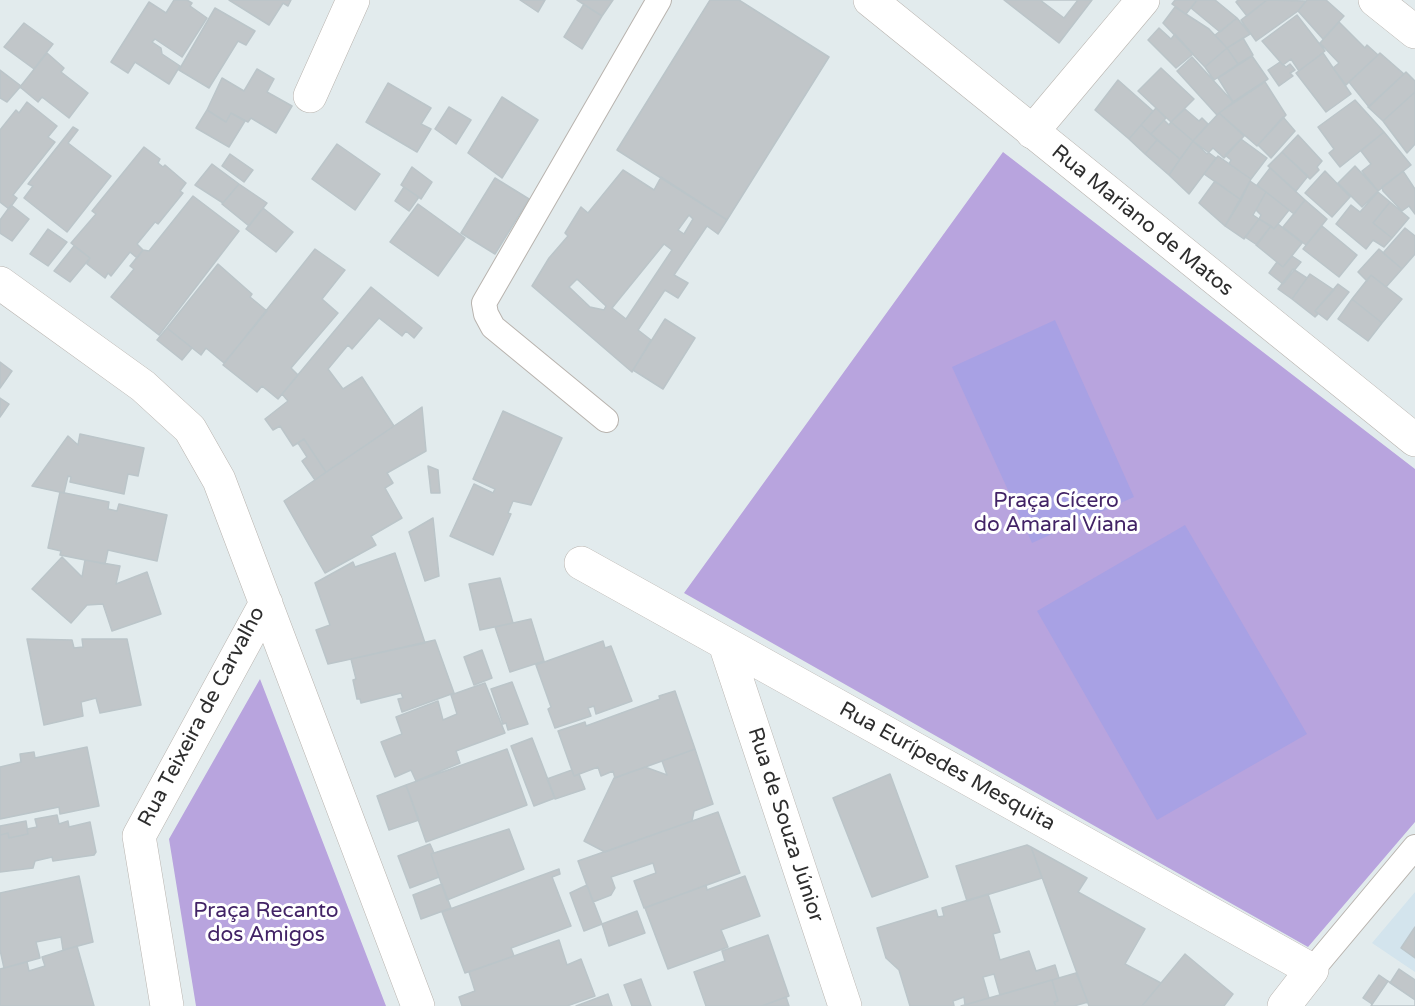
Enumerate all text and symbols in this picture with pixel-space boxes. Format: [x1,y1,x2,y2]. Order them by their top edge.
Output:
street label: Rua Mariano de Matos [1046,140,1238,302]
park label: Praça Cícero do Amaral Viana [974,488,1138,538]
street label: Rua Teixeira de Carvalho [133,603,271,831]
street label: Rua Eurípedes Mesquita [835,697,1059,837]
street label: Rua de Souza Júnior [742,724,828,926]
park label: Praça Recanto dos Amigos [193,898,339,948]

